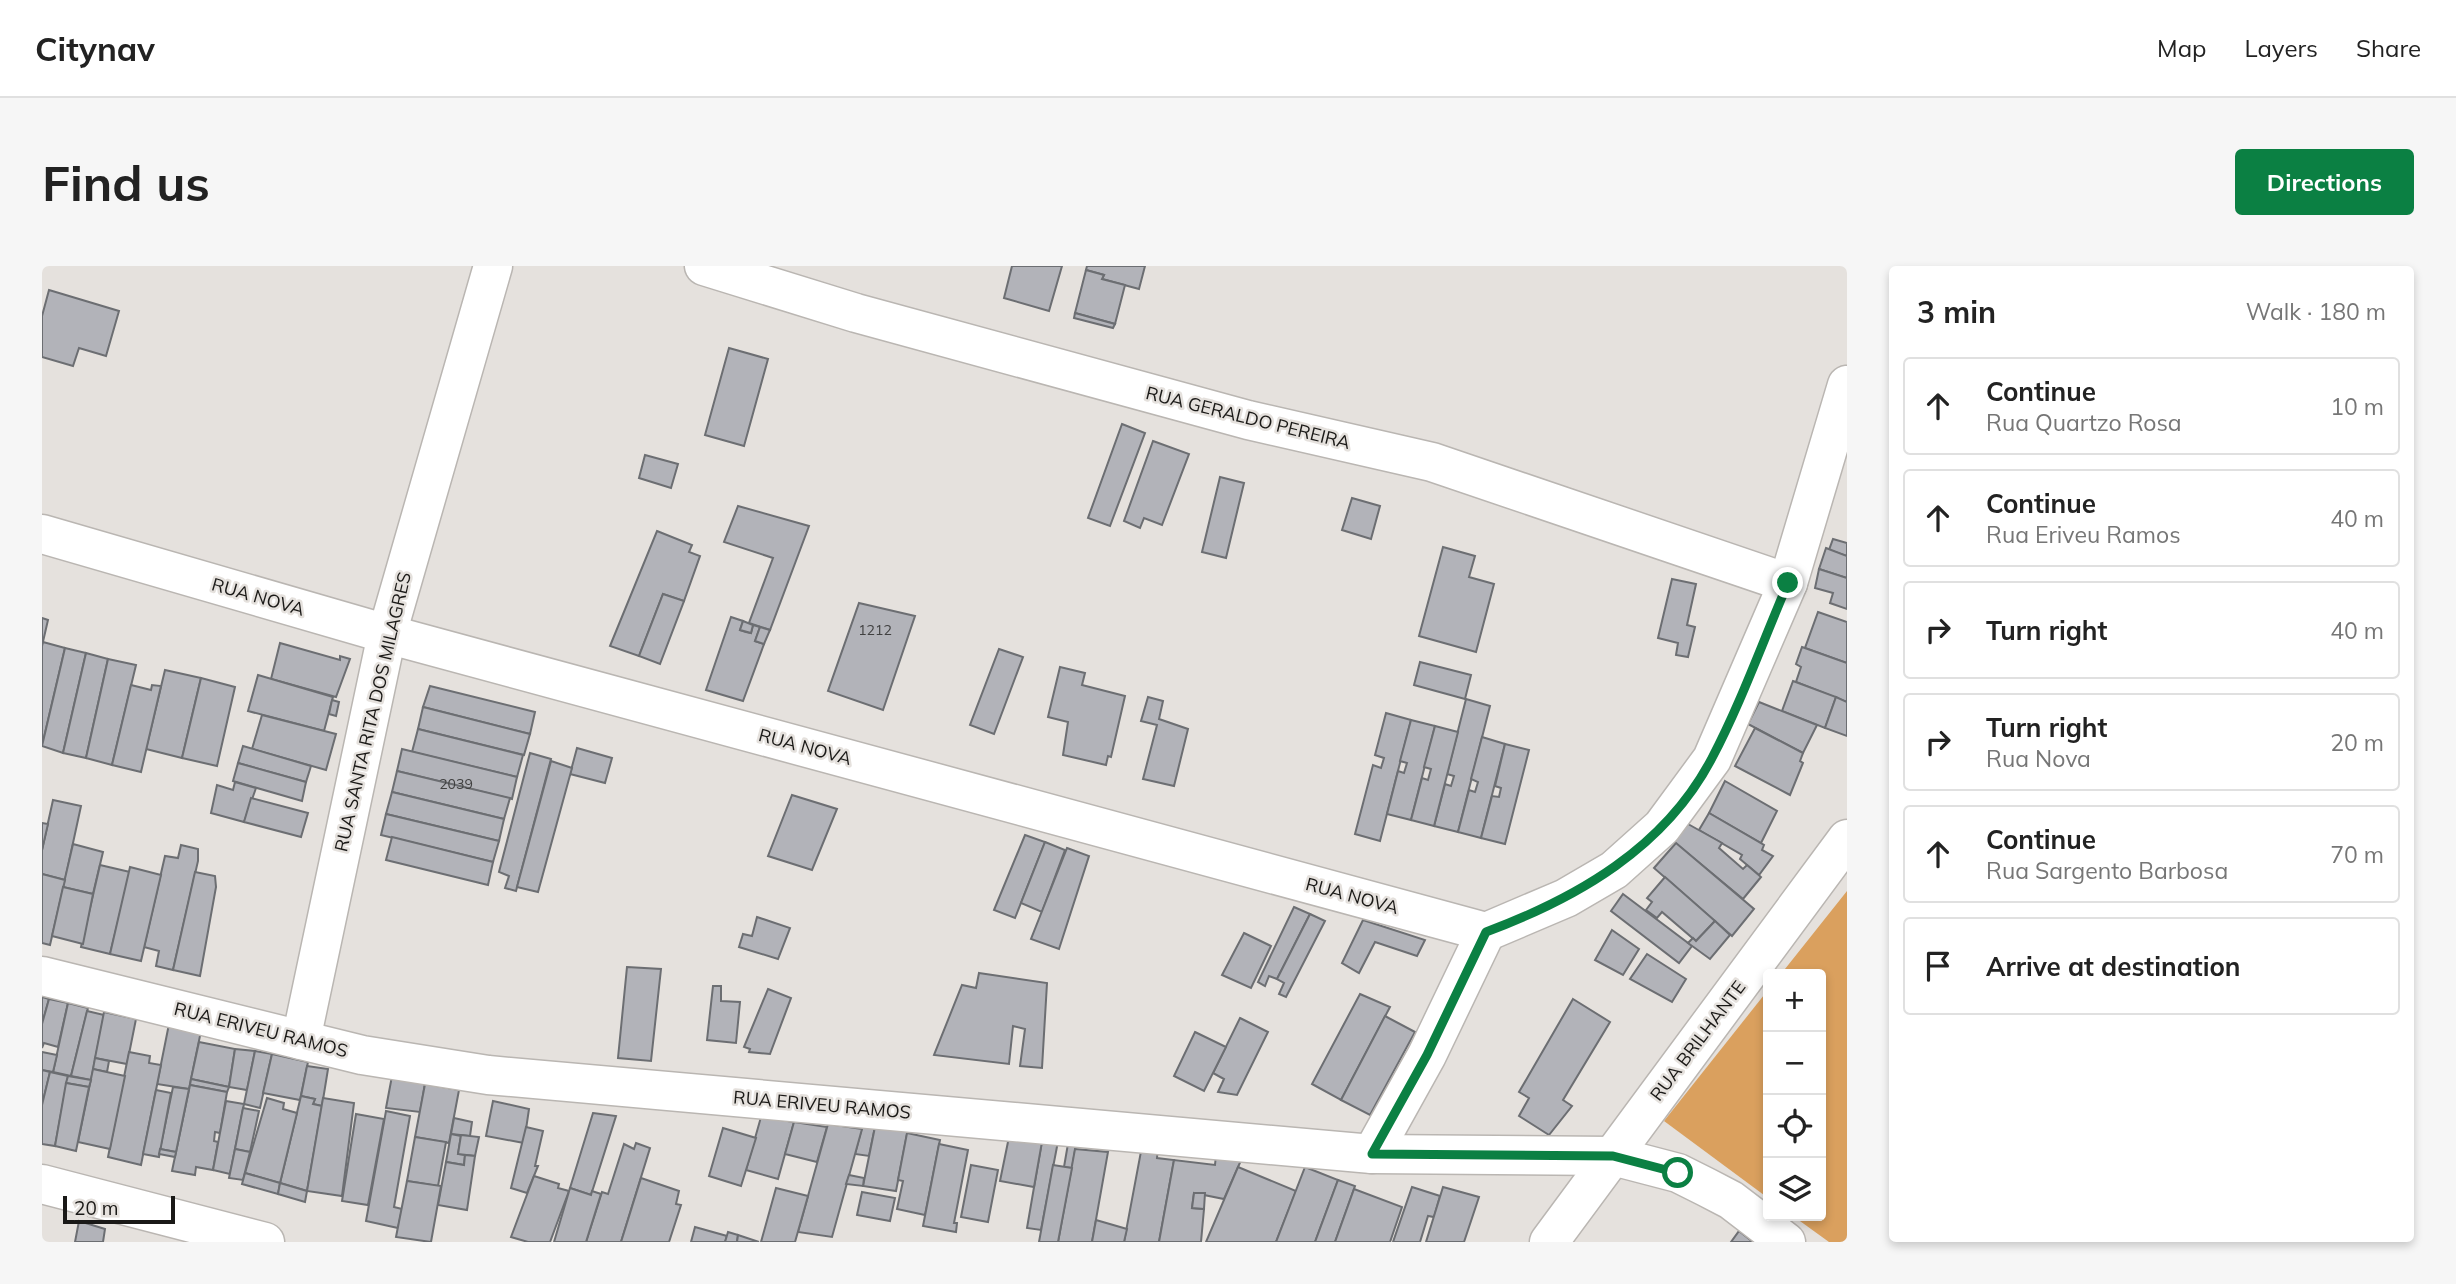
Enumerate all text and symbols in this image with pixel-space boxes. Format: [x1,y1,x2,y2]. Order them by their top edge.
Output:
text: Citynav [35,28,155,69]
text: Map [2157,33,2206,63]
text: Layers [2244,33,2318,63]
text: Share [2356,33,2421,63]
button: Directions [2235,149,2414,215]
text: Find us [42,152,210,213]
text: 3 min [1917,293,1996,331]
text: Walk · 180 m [2246,297,2386,326]
text: Continue [1986,375,2096,408]
street label: RUA GERALDO PEREIRA [1143,381,1353,454]
icon: ahead [1919,387,1957,425]
text: 10 m [2330,392,2384,421]
text: Rua Quartzo Rosa [1986,408,2182,437]
text: Continue [1986,487,2096,520]
icon: ahead [1919,499,1957,537]
text: 40 m [2330,504,2384,533]
text: Rua Eriveu Ramos [1986,520,2181,549]
route end [1772,567,1803,598]
street label: RUA SANTA RITA DOS MILAGRES [329,570,416,854]
street label: RUA NOVA [209,572,307,621]
icon: right [1919,611,1957,649]
text: Turn right [1986,614,2107,647]
text: 40 m [2330,616,2384,645]
house number: 1212 [858,621,892,639]
text: Turn right [1986,711,2107,744]
street label: RUA NOVA [756,723,854,770]
icon: right [1919,723,1957,761]
text: 20 m [2330,728,2384,757]
text: Rua Nova [1986,744,2091,773]
house number: 2039 [439,775,473,793]
text: Continue [1986,823,2096,856]
icon: ahead [1919,835,1957,873]
text: 70 m [2330,840,2384,869]
text: Rua Sargento Barbosa [1986,856,2228,885]
street label: RUA NOVA [1303,872,1401,919]
icon: arrive [1919,947,1957,985]
text: Arrive at destination [1986,950,2241,983]
map controls [1763,969,1826,1221]
button: + [1763,969,1826,1032]
street label: RUA BRILHANTE [1645,976,1750,1105]
street label: RUA ERIVEU RAMOS [172,997,350,1062]
button: − [1763,1032,1826,1095]
street label: RUA ERIVEU RAMOS [732,1085,912,1124]
button: locate [1763,1095,1826,1158]
route start [1662,1157,1693,1188]
button: layers [1763,1158,1826,1221]
scale bar [63,1193,175,1225]
text: 20 m [74,1196,118,1220]

